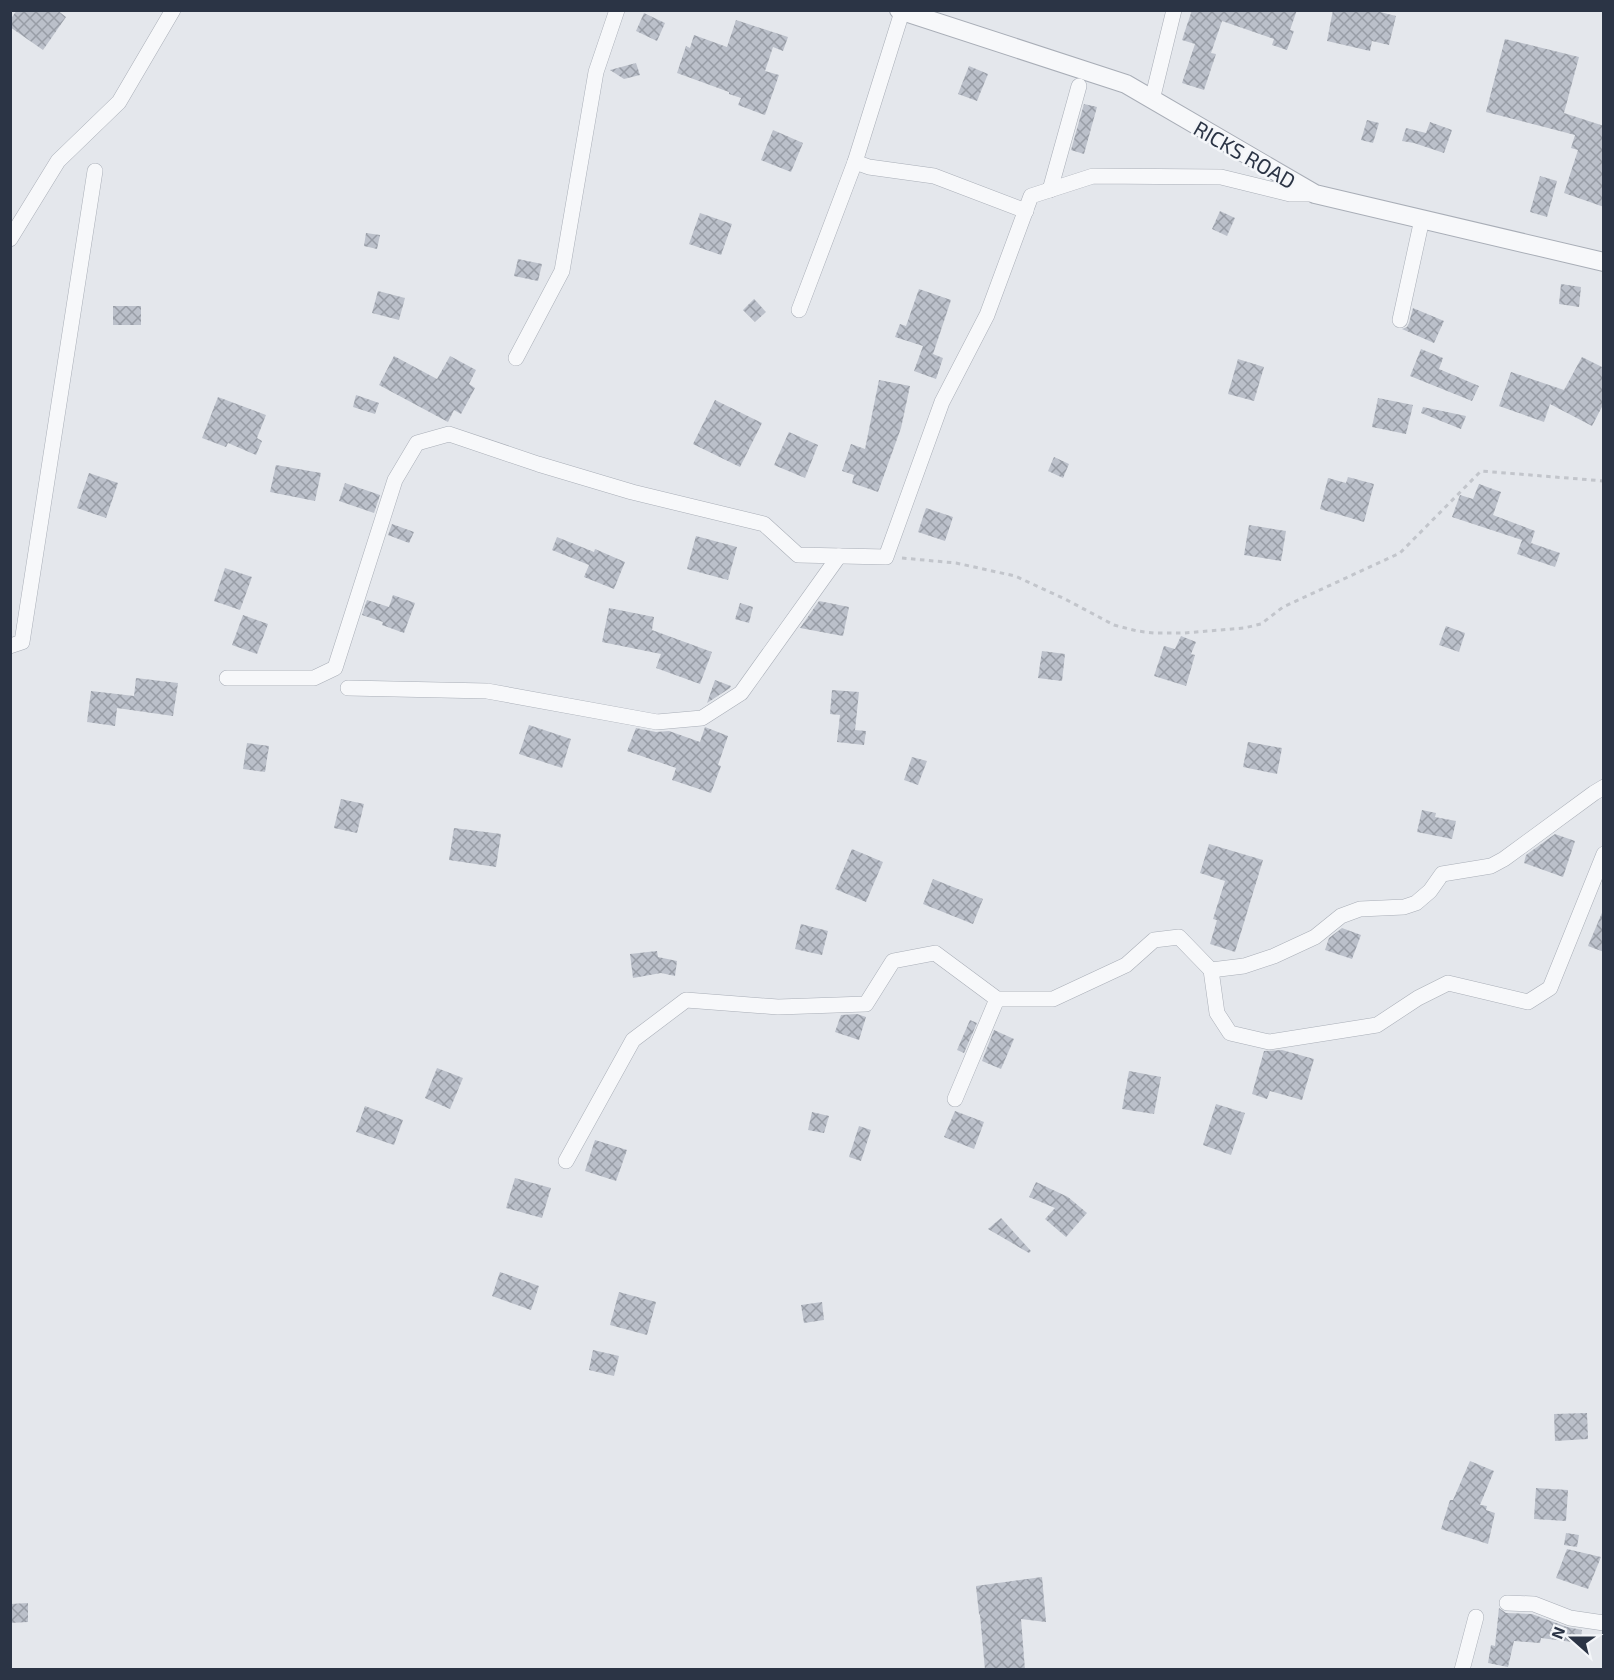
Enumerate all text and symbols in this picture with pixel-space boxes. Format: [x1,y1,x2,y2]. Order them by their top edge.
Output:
street label: RICKS ROAD [1190,115,1300,193]
north arrow [1542,1608,1602,1668]
text: N [1547,1624,1568,1641]

